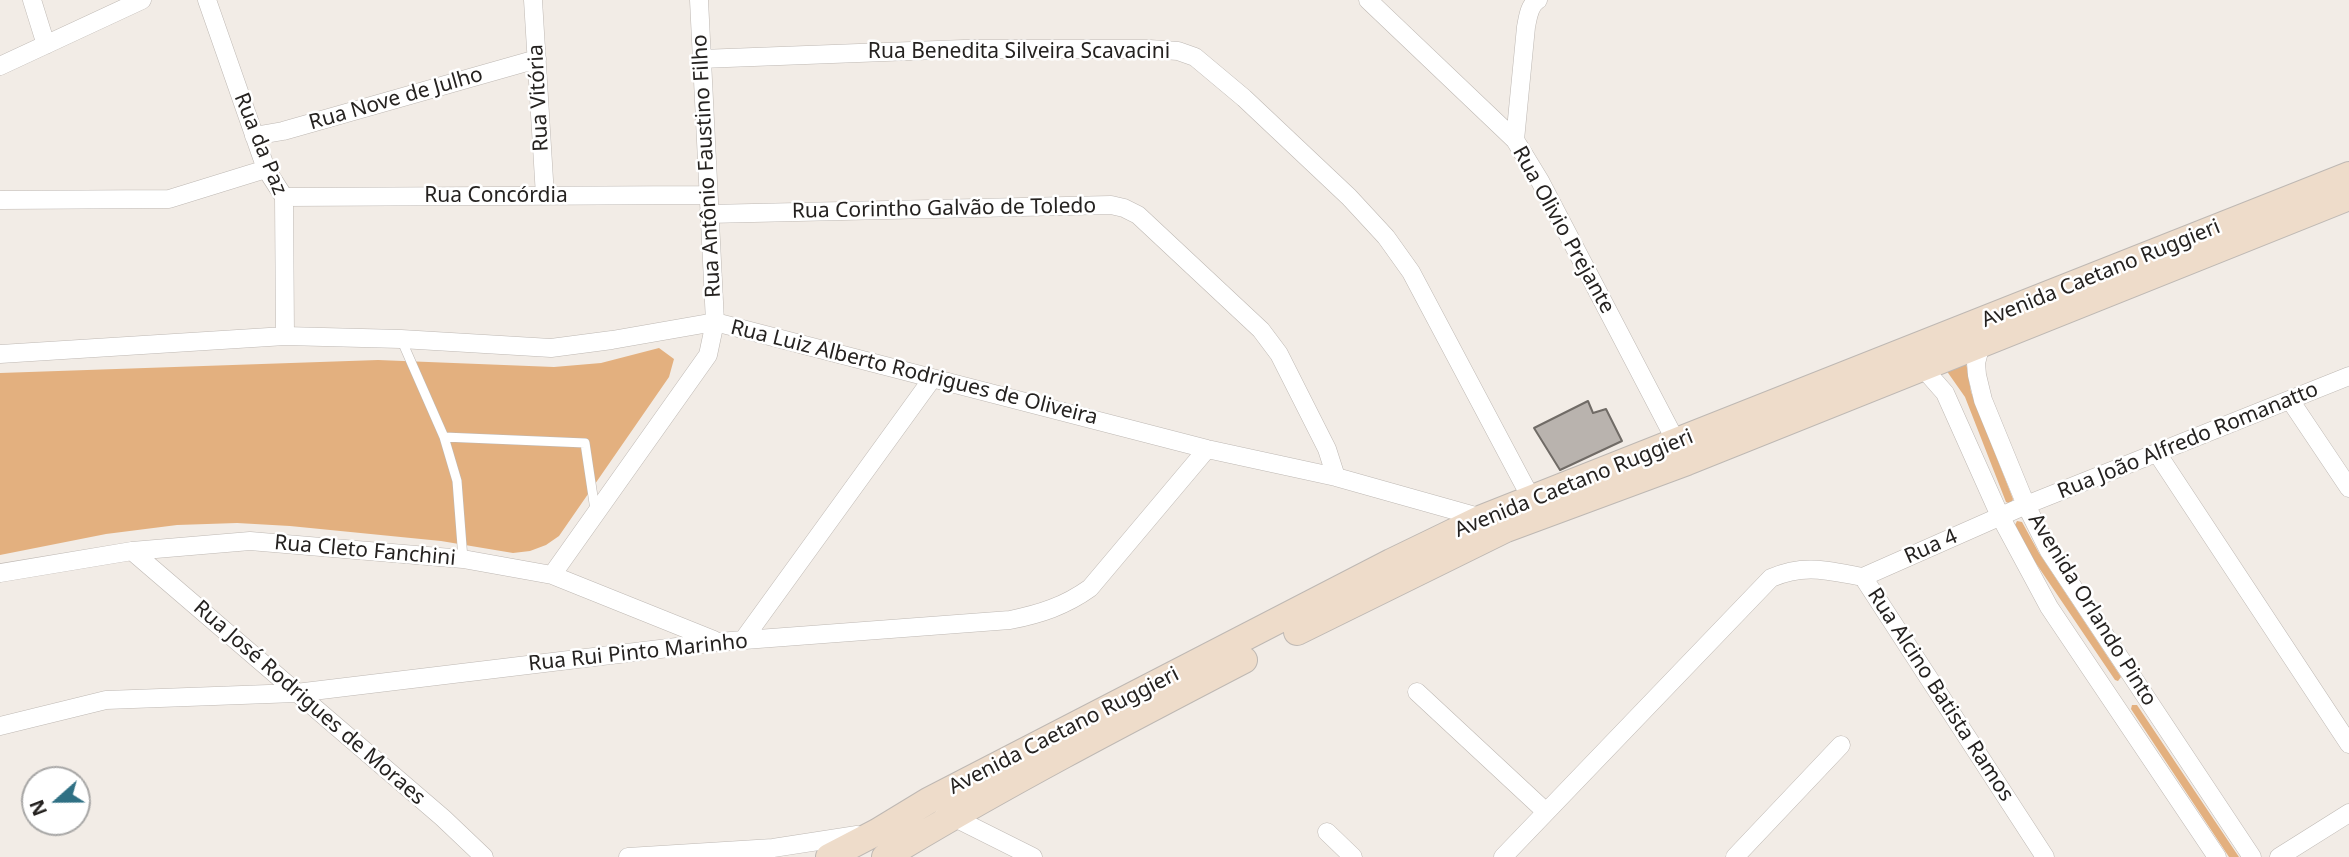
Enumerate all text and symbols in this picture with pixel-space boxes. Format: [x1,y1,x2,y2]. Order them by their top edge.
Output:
street label: Rua Antônio Faustino Filho [688,34,726,298]
street label: Rua Benedita Silveira Scavacini [868,39,1170,65]
street label: Rua Vitória [524,44,554,152]
street label: Rua Nove de Julho [306,62,486,136]
street label: Rua da Paz [228,89,292,199]
street label: Rua Olivio Prejante [1507,142,1619,318]
street label: Rua Concórdia [424,183,568,209]
street label: Rua Corintho Galvão de Toledo [792,194,1096,224]
street label: Avenida Caetano Ruggieri [1978,215,2224,333]
street label: Rua Luiz Alberto Rodrigues de Oliveira [728,315,1100,431]
street label: Rua João Alfredo Romanatto [2054,377,2322,505]
street label: Avenida Caetano Ruggieri [1451,425,1697,543]
street label: Avenida Orlando Pinto [2022,509,2162,711]
street label: Rua 4 [1901,524,1961,570]
street label: Rua Cleto Fanchini [273,531,457,571]
street label: Rua Alcino Batista Ramos [1862,584,2018,806]
street label: Rua José Rodrigues de Moraes [188,595,430,811]
street label: Rua Rui Pinto Marinho [527,629,749,677]
street label: Avenida Caetano Ruggieri [945,662,1183,800]
north arrow [21,766,91,836]
text: N [23,796,53,820]

